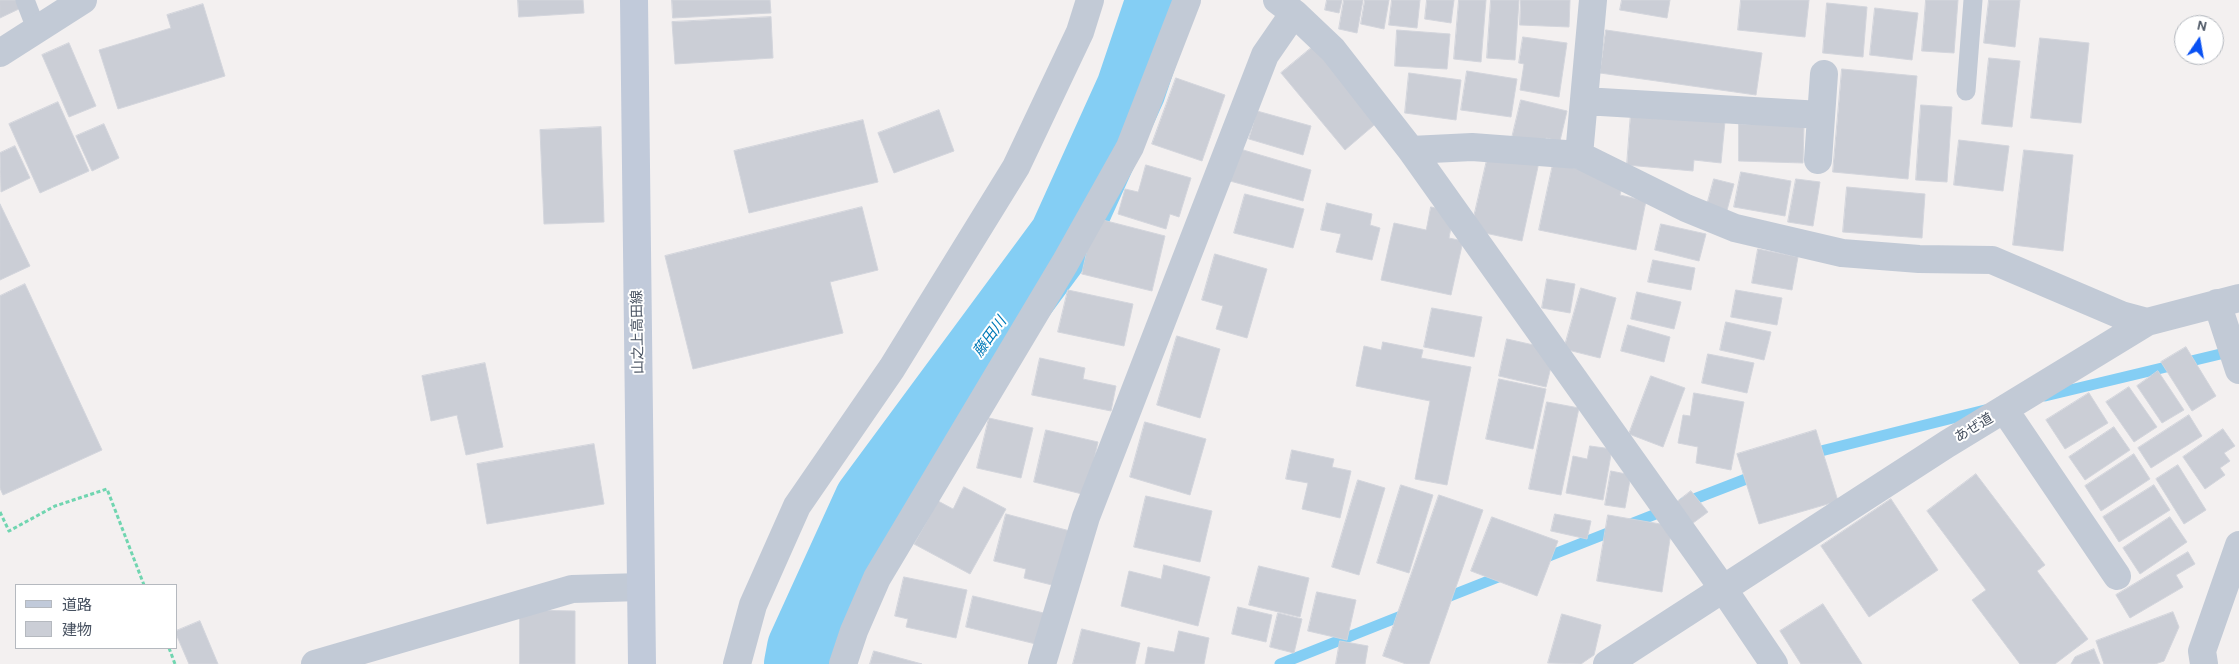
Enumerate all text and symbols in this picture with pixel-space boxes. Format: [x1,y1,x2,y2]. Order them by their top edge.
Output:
north arrow [2174,15,2224,65]
text: N [2195,16,2209,35]
street label: 山之上高田線 [629,290,647,374]
water label: 藤田川 [969,314,1011,360]
street label: あぜ道 [1952,410,1996,446]
legend [15,584,178,649]
text: 道路 [62,596,92,614]
text: 建物 [62,621,92,639]

